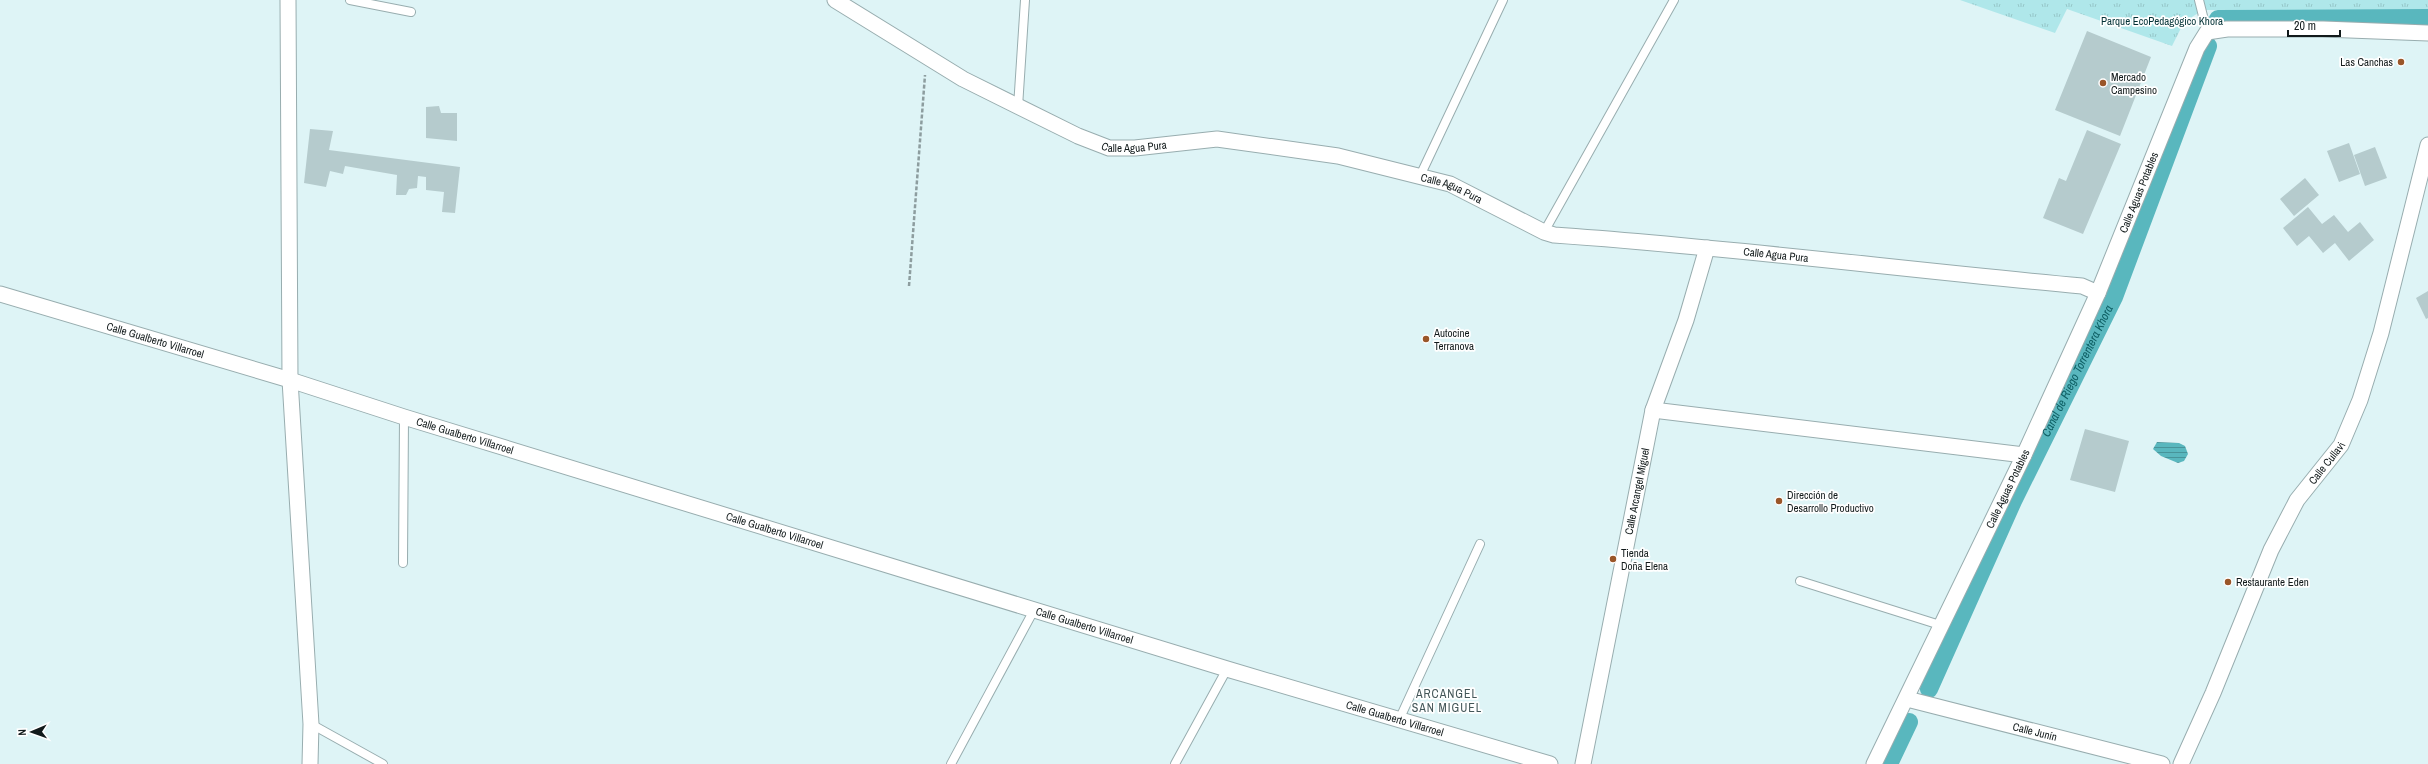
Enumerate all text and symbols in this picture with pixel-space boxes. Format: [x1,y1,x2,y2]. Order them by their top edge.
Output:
scale bar [2288,12,2340,38]
park label: Parque EcoPedagógico Khora [2101,14,2223,28]
text: 20 m [2294,18,2316,34]
place label: Las Canchas [2340,55,2393,69]
marker: Las Canchas [2396,57,2406,67]
place label: Mercado Campesino [2111,70,2157,97]
marker: Mercado Campesino [2098,78,2108,88]
street label: Calle Agua Pura [1099,138,1167,155]
street label: Calle Aguas Potables [2116,150,2161,235]
street label: Calle Agua Pura [1419,170,1485,206]
street label: Calle Agua Pura [1743,244,1809,265]
water label: Canal de Riego Torrentera Khora [2038,302,2117,439]
street label: Calle Gualberto Villarroel [105,319,206,361]
place label: Autocine Terranova [1433,326,1474,353]
marker: Autocine Terranova [1421,334,1431,344]
street label: Calle Gualberto Villarroel [415,414,515,457]
street label: Calle Cullavi [2305,440,2348,487]
street label: Calle Arcangel Miguel [1622,447,1652,536]
street label: Calle Aguas Potables [1983,447,2033,530]
place label: Dirección de Desarrollo Productivo [1787,488,1874,515]
marker: Dirección de Desarrollo Productivo [1774,496,1784,506]
street label: Calle Gualberto Villarroel [724,509,825,552]
place label: Tienda Doña Elena [1621,546,1668,573]
marker: Tienda Doña Elena [1608,554,1618,564]
place label: Restaurante Eden [2236,575,2309,589]
marker: Restaurante Eden [2223,577,2233,587]
street label: Calle Gualberto Villarroel [1034,604,1135,647]
district label: ARCANGEL SAN MIGUEL [1412,686,1482,716]
street label: Calle Gualberto Villarroel [1344,697,1445,739]
north arrow [12,712,52,752]
street label: Calle Junín [2011,719,2059,744]
text: N [15,729,29,736]

